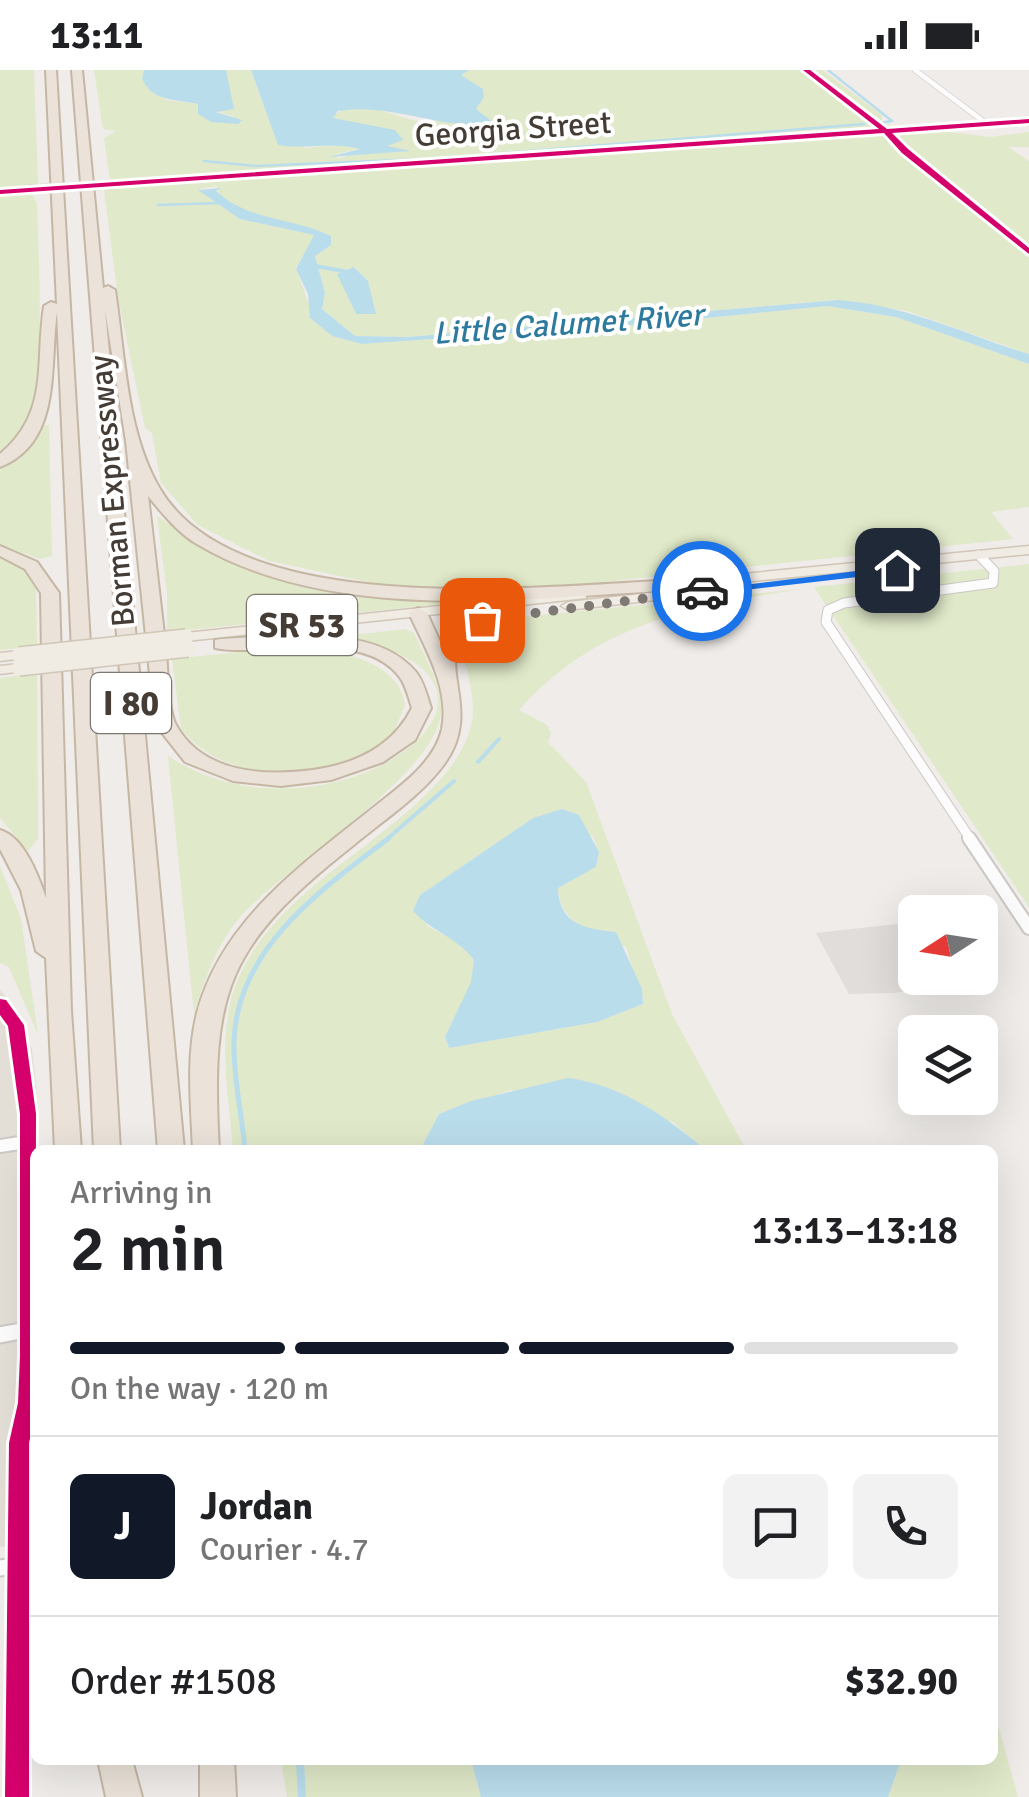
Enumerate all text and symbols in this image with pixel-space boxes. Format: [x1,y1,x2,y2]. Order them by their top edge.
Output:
text: 13:11 [50,12,143,59]
street label: Georgia Street [413,103,613,155]
water label: Little Calumet River [432,295,708,353]
street label: Borman Expressway [81,353,143,628]
pin [855,528,940,613]
courier [652,541,752,641]
icon: home [870,543,925,598]
icon: car [675,564,730,619]
pin [440,578,525,663]
icon: bag [455,593,510,648]
road number: SR 53 [247,595,357,655]
road number: I 80 [91,673,171,733]
north arrow [898,895,998,995]
map controls [898,895,998,1115]
button: layers [898,1015,998,1115]
text: Arriving in [70,1173,212,1212]
text: 13:13–13:18 [752,1207,958,1254]
text: 2 min [70,1209,226,1289]
text: On the way · 120 m [70,1369,329,1408]
button: chat [723,1474,828,1579]
button: phone [853,1474,958,1579]
text: Jordan [200,1483,313,1530]
text: J [114,1503,131,1550]
text: Courier · 4.7 [200,1530,369,1569]
text: Order #1508 [70,1658,277,1705]
text: $32.90 [845,1658,958,1705]

